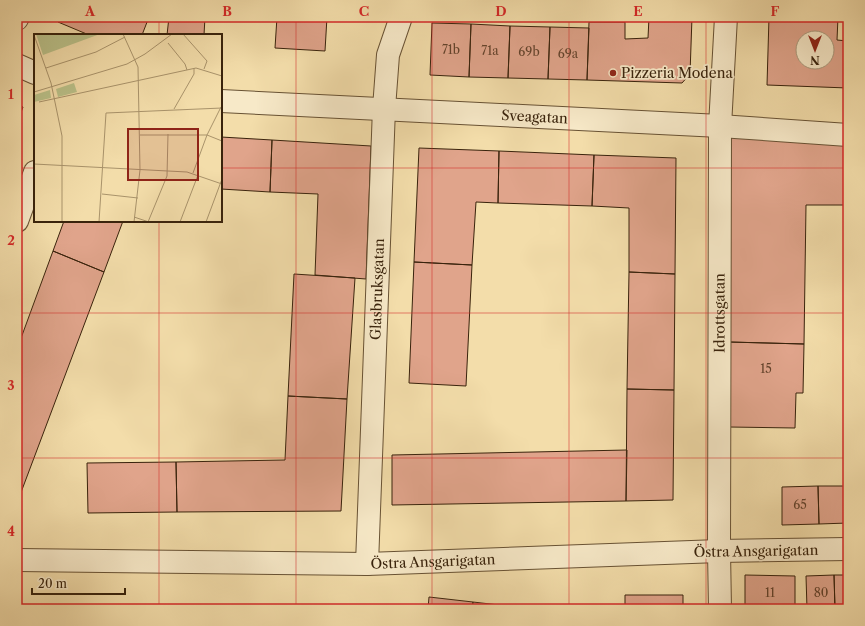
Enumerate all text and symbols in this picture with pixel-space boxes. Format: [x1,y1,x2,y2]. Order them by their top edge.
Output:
text: A [84,3,96,19]
text: B [222,3,232,19]
text: C [359,3,369,19]
text: D [495,3,507,19]
text: E [633,3,643,19]
text: F [771,3,780,19]
north arrow [795,30,835,70]
inset map [34,34,222,222]
house number: 71b [442,42,460,57]
house number: 71a [481,43,499,58]
house number: 69b [518,44,540,59]
house number: 69a [558,46,579,61]
text: N [810,53,820,67]
place label: Pizzeria Modena [621,64,733,82]
marker: Pizzeria Modena [608,68,618,78]
text: 1 [8,86,14,102]
street label: Sveagatan [501,106,569,127]
text: 2 [7,232,15,248]
street label: Glasbruksgatan [366,238,388,340]
street label: Idrottsgatan [710,273,729,353]
house number: 15 [760,361,772,376]
text: 3 [7,377,15,393]
house number: 65 [793,497,807,512]
text: 4 [7,523,15,539]
street label: Östra Ansgarigatan [693,541,819,561]
street label: Östra Ansgarigatan [370,550,496,573]
scale bar [32,570,125,596]
text: 20 m [38,576,67,591]
house number: 11 [765,585,775,600]
house number: 80 [814,585,828,600]

